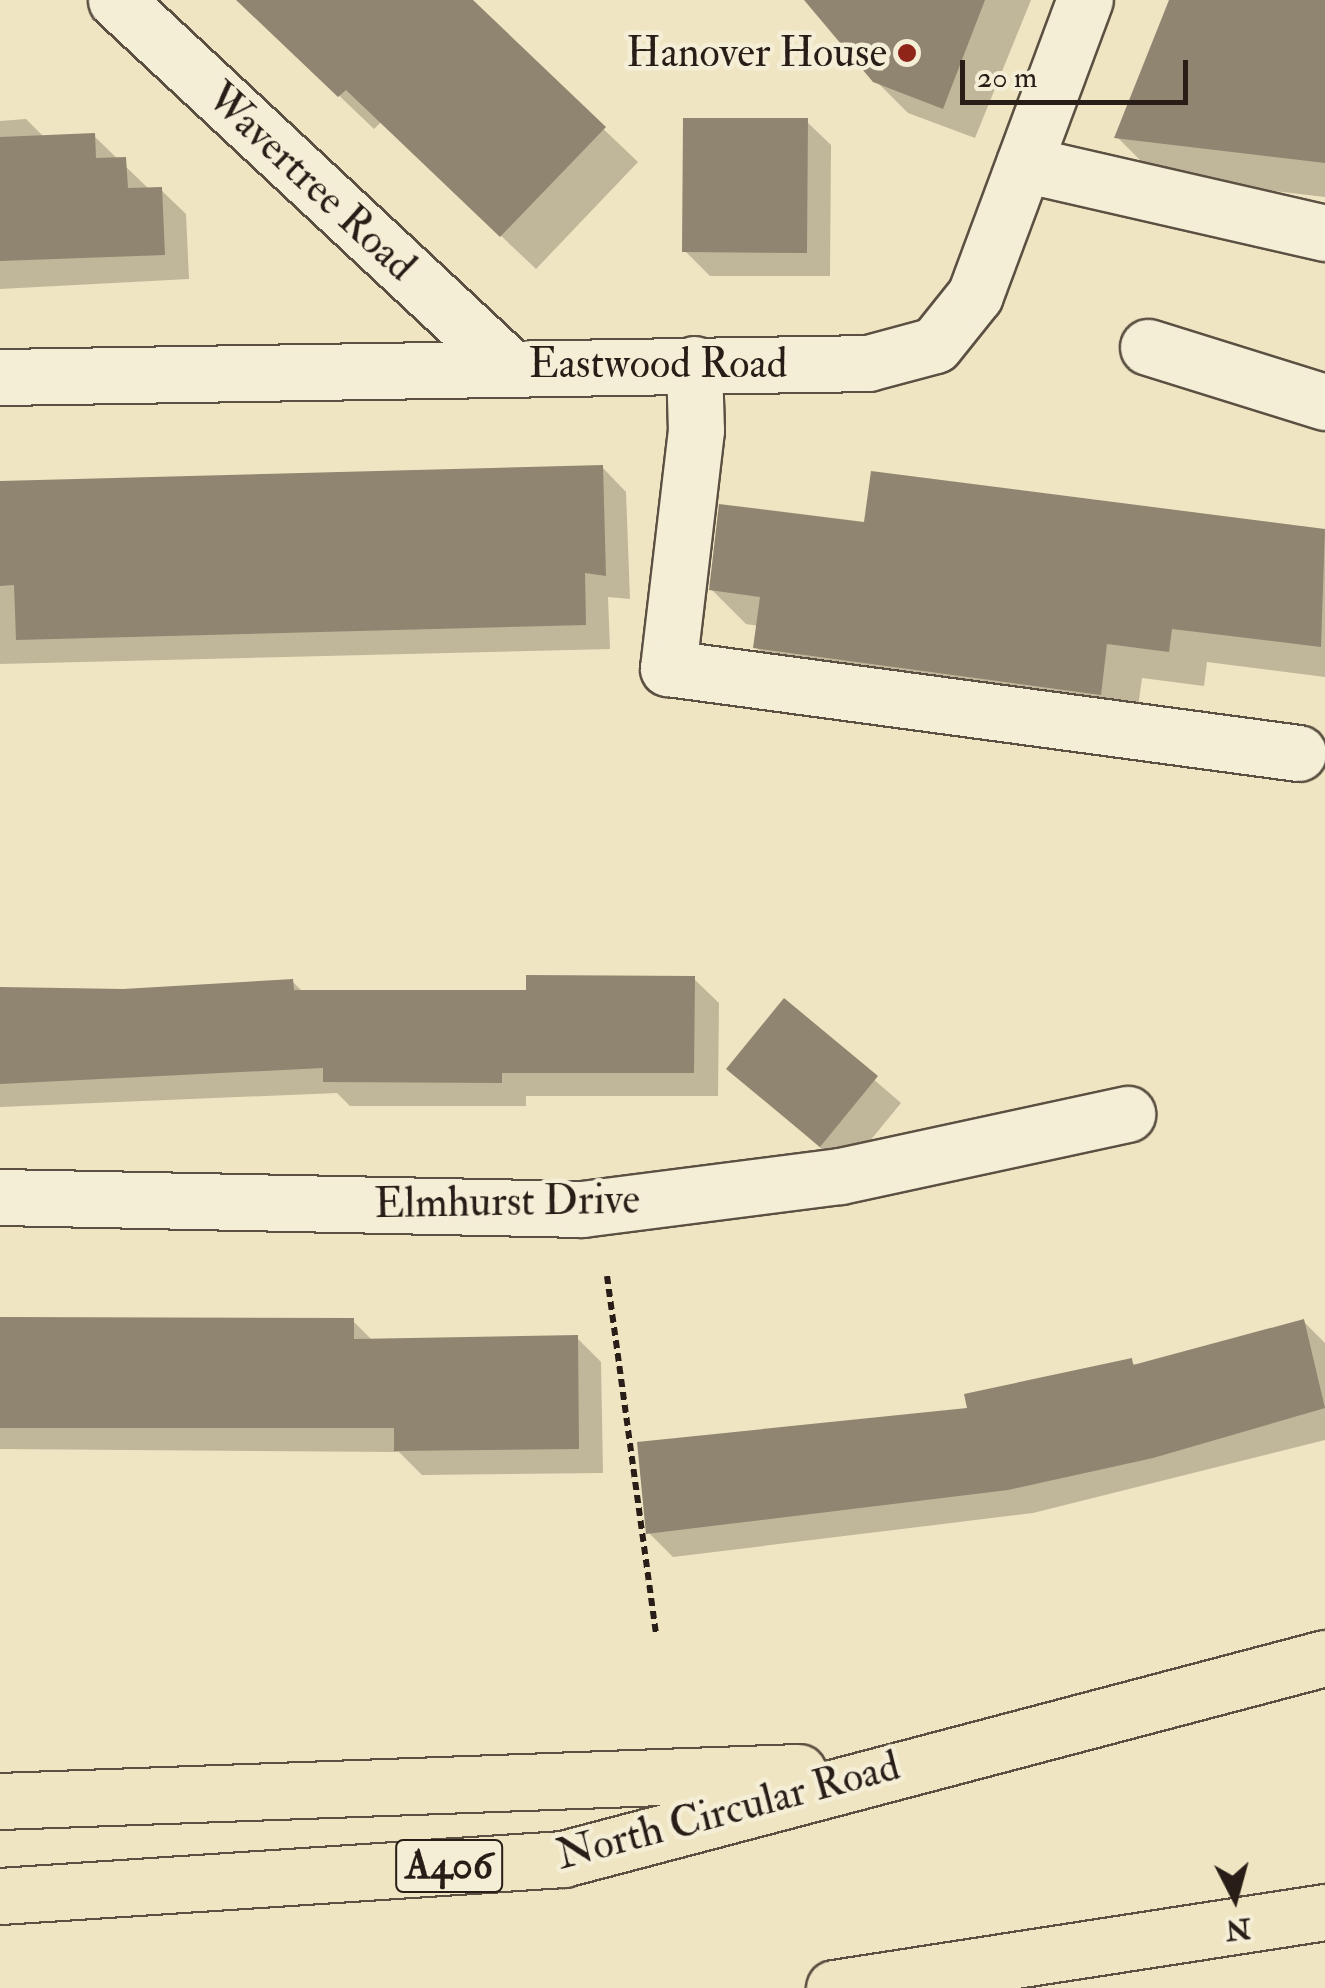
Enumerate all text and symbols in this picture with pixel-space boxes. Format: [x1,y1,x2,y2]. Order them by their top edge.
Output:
place label: Hanover House [626,28,887,78]
scale bar [965,40,1192,102]
marker: Hanover House [896,42,918,64]
text: 20 m [977,59,1037,96]
street label: Wavertree Road [196,72,426,292]
street label: Eastwood Road [529,339,787,389]
street label: Elmhurst Drive [374,1174,640,1230]
street label: North Circular Road [551,1741,905,1881]
road number: A406 [394,1831,504,1901]
north arrow [1185,1848,1285,1948]
text: N [1224,1910,1252,1947]

